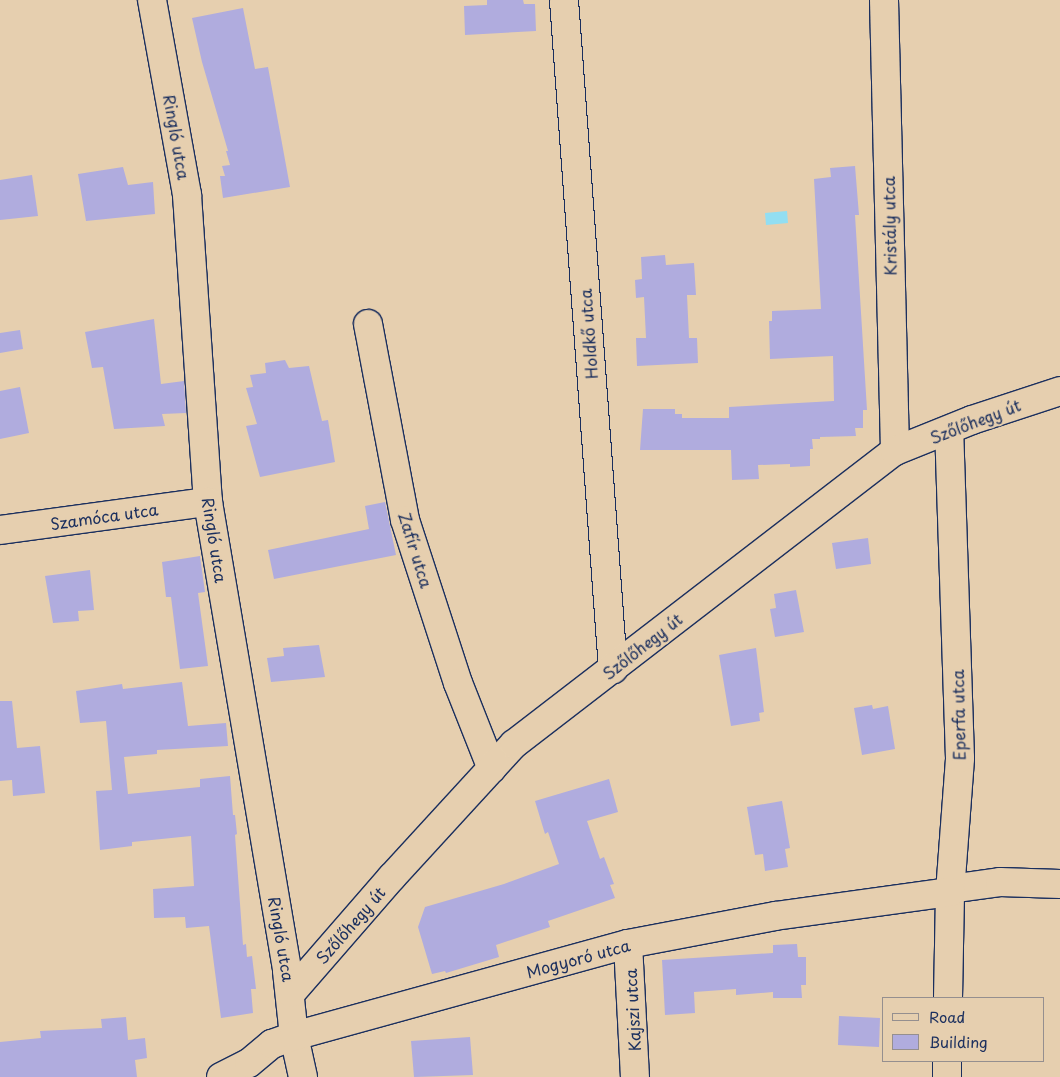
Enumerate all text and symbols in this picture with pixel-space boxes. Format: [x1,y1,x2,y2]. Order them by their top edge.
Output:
street label: Ringló utca [160,93,194,181]
street label: Kristály utca [879,176,899,276]
street label: Holdkő utca [575,287,601,381]
street label: Szőlőhegy út [926,395,1024,447]
street label: Ringló utca [199,496,231,584]
street label: Szamóca utca [49,499,159,533]
street label: Zafír utca [395,510,437,590]
street label: Szőlőhegy út [598,608,686,684]
street label: Eperfa utca [948,669,968,761]
street label: Szőlőhegy út [311,882,389,968]
street label: Ringló utca [265,895,299,983]
street label: Mogyoró utca [524,935,632,981]
street label: Kajszi utca [620,968,644,1052]
legend [882,997,1045,1062]
text: Road [929,1005,965,1028]
text: Building [929,1030,988,1053]

